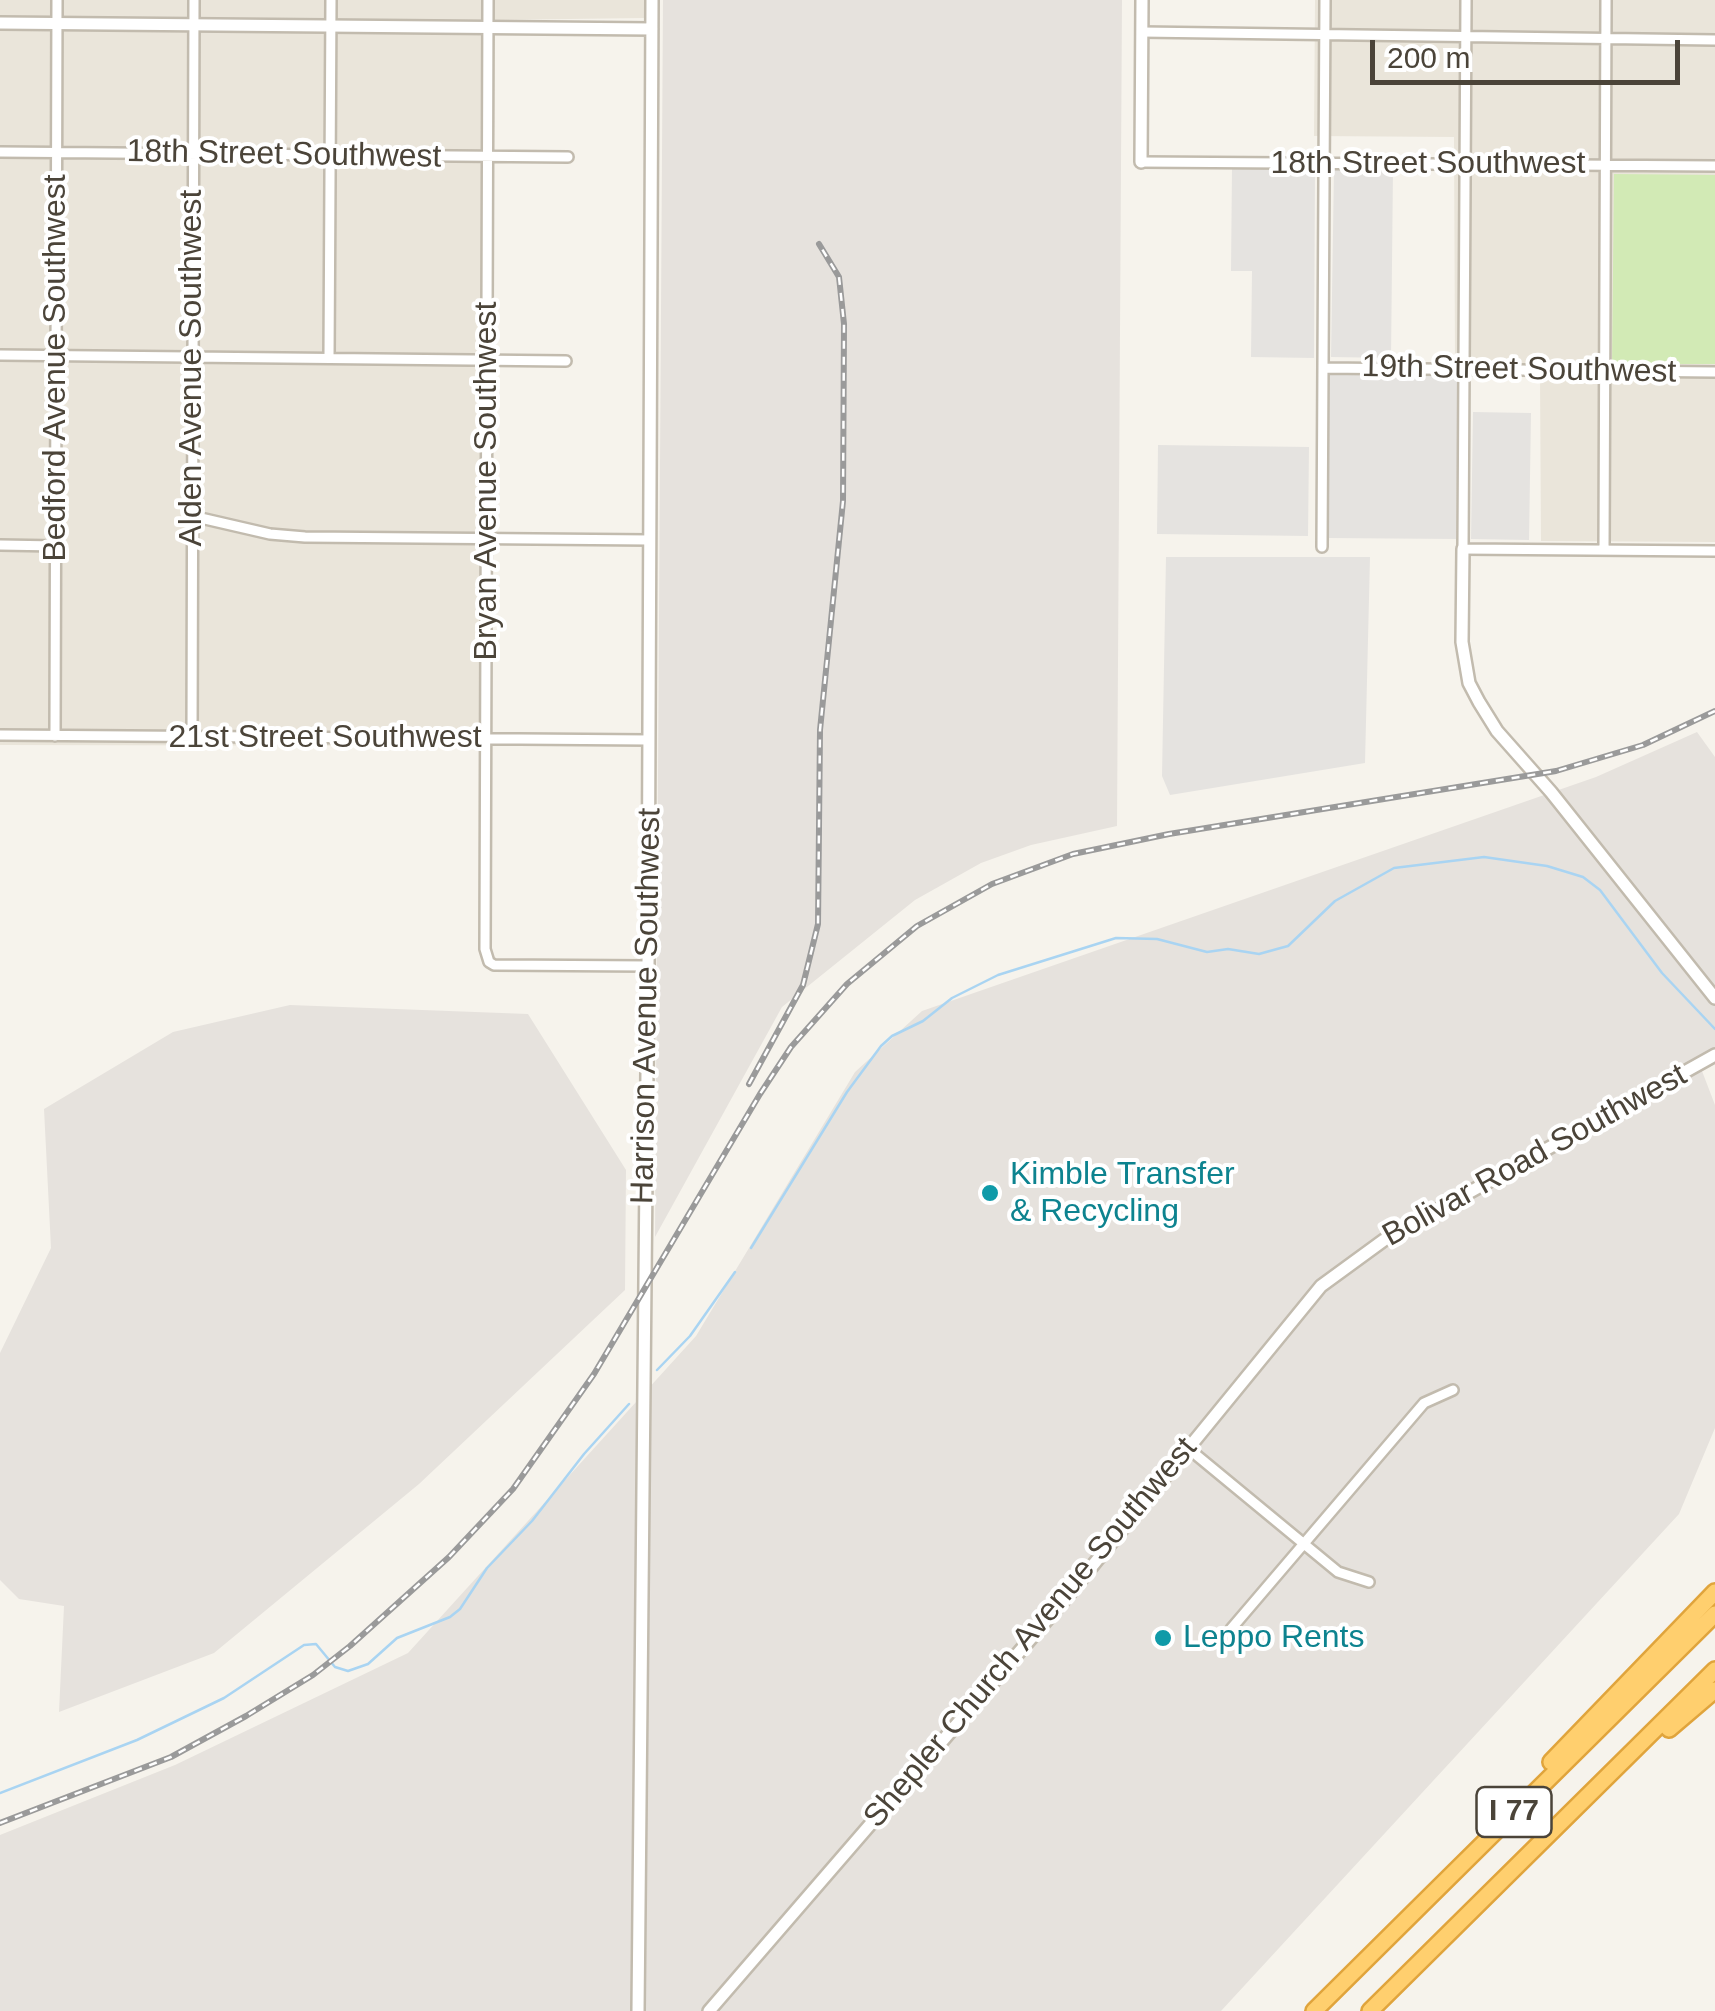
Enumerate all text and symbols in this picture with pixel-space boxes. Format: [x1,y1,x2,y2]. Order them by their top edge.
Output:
scale bar [1375,20,1685,82]
text: 200 m [1387,41,1470,74]
street label: 18th Street Southwest [126,133,442,177]
street label: 18th Street Southwest [1271,145,1585,183]
street label: Bedford Avenue Southwest [37,174,75,562]
street label: Alden Avenue Southwest [173,189,211,546]
street label: Bryan Avenue Southwest [468,302,506,660]
street label: 19th Street Southwest [1361,348,1677,392]
street label: 21st Street Southwest [168,719,482,757]
street label: Harrison Avenue Southwest [624,808,670,1204]
street label: Bolivar Road Southwest [1376,1056,1694,1256]
place label: Kimble Transfer & Recycling [1010,1156,1235,1231]
marker: Kimble Transfer & Recycling [979,1182,1001,1204]
street label: Shepler Church Avenue Southwest [856,1430,1206,1836]
place label: Leppo Rents [1183,1619,1364,1657]
marker: Leppo Rents [1152,1627,1174,1649]
road number: I 77 [1476,1787,1552,1837]

